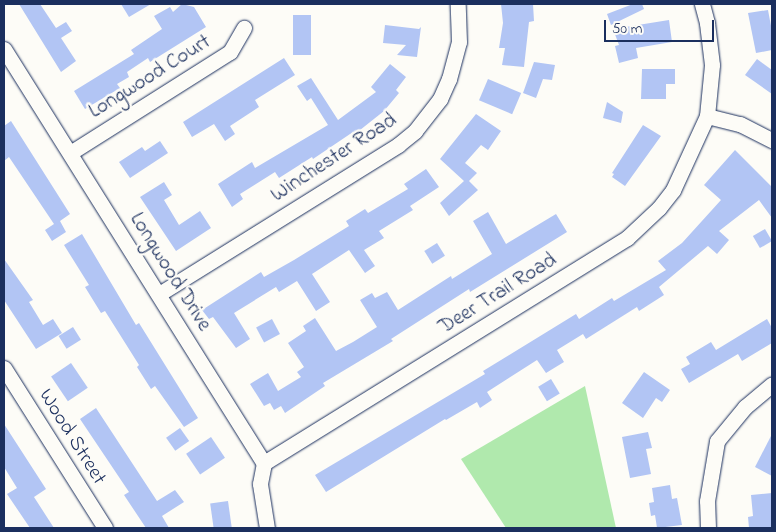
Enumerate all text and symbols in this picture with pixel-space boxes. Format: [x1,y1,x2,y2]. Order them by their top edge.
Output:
scale bar [606,10,716,42]
text: 50 m [612,18,642,40]
street label: Longwood Court [84,30,216,124]
street label: Winchester Road [266,108,402,208]
street label: Longwood Drive [124,208,216,336]
street label: Deer Trail Road [434,248,562,340]
street label: Wood Street [33,384,111,490]

